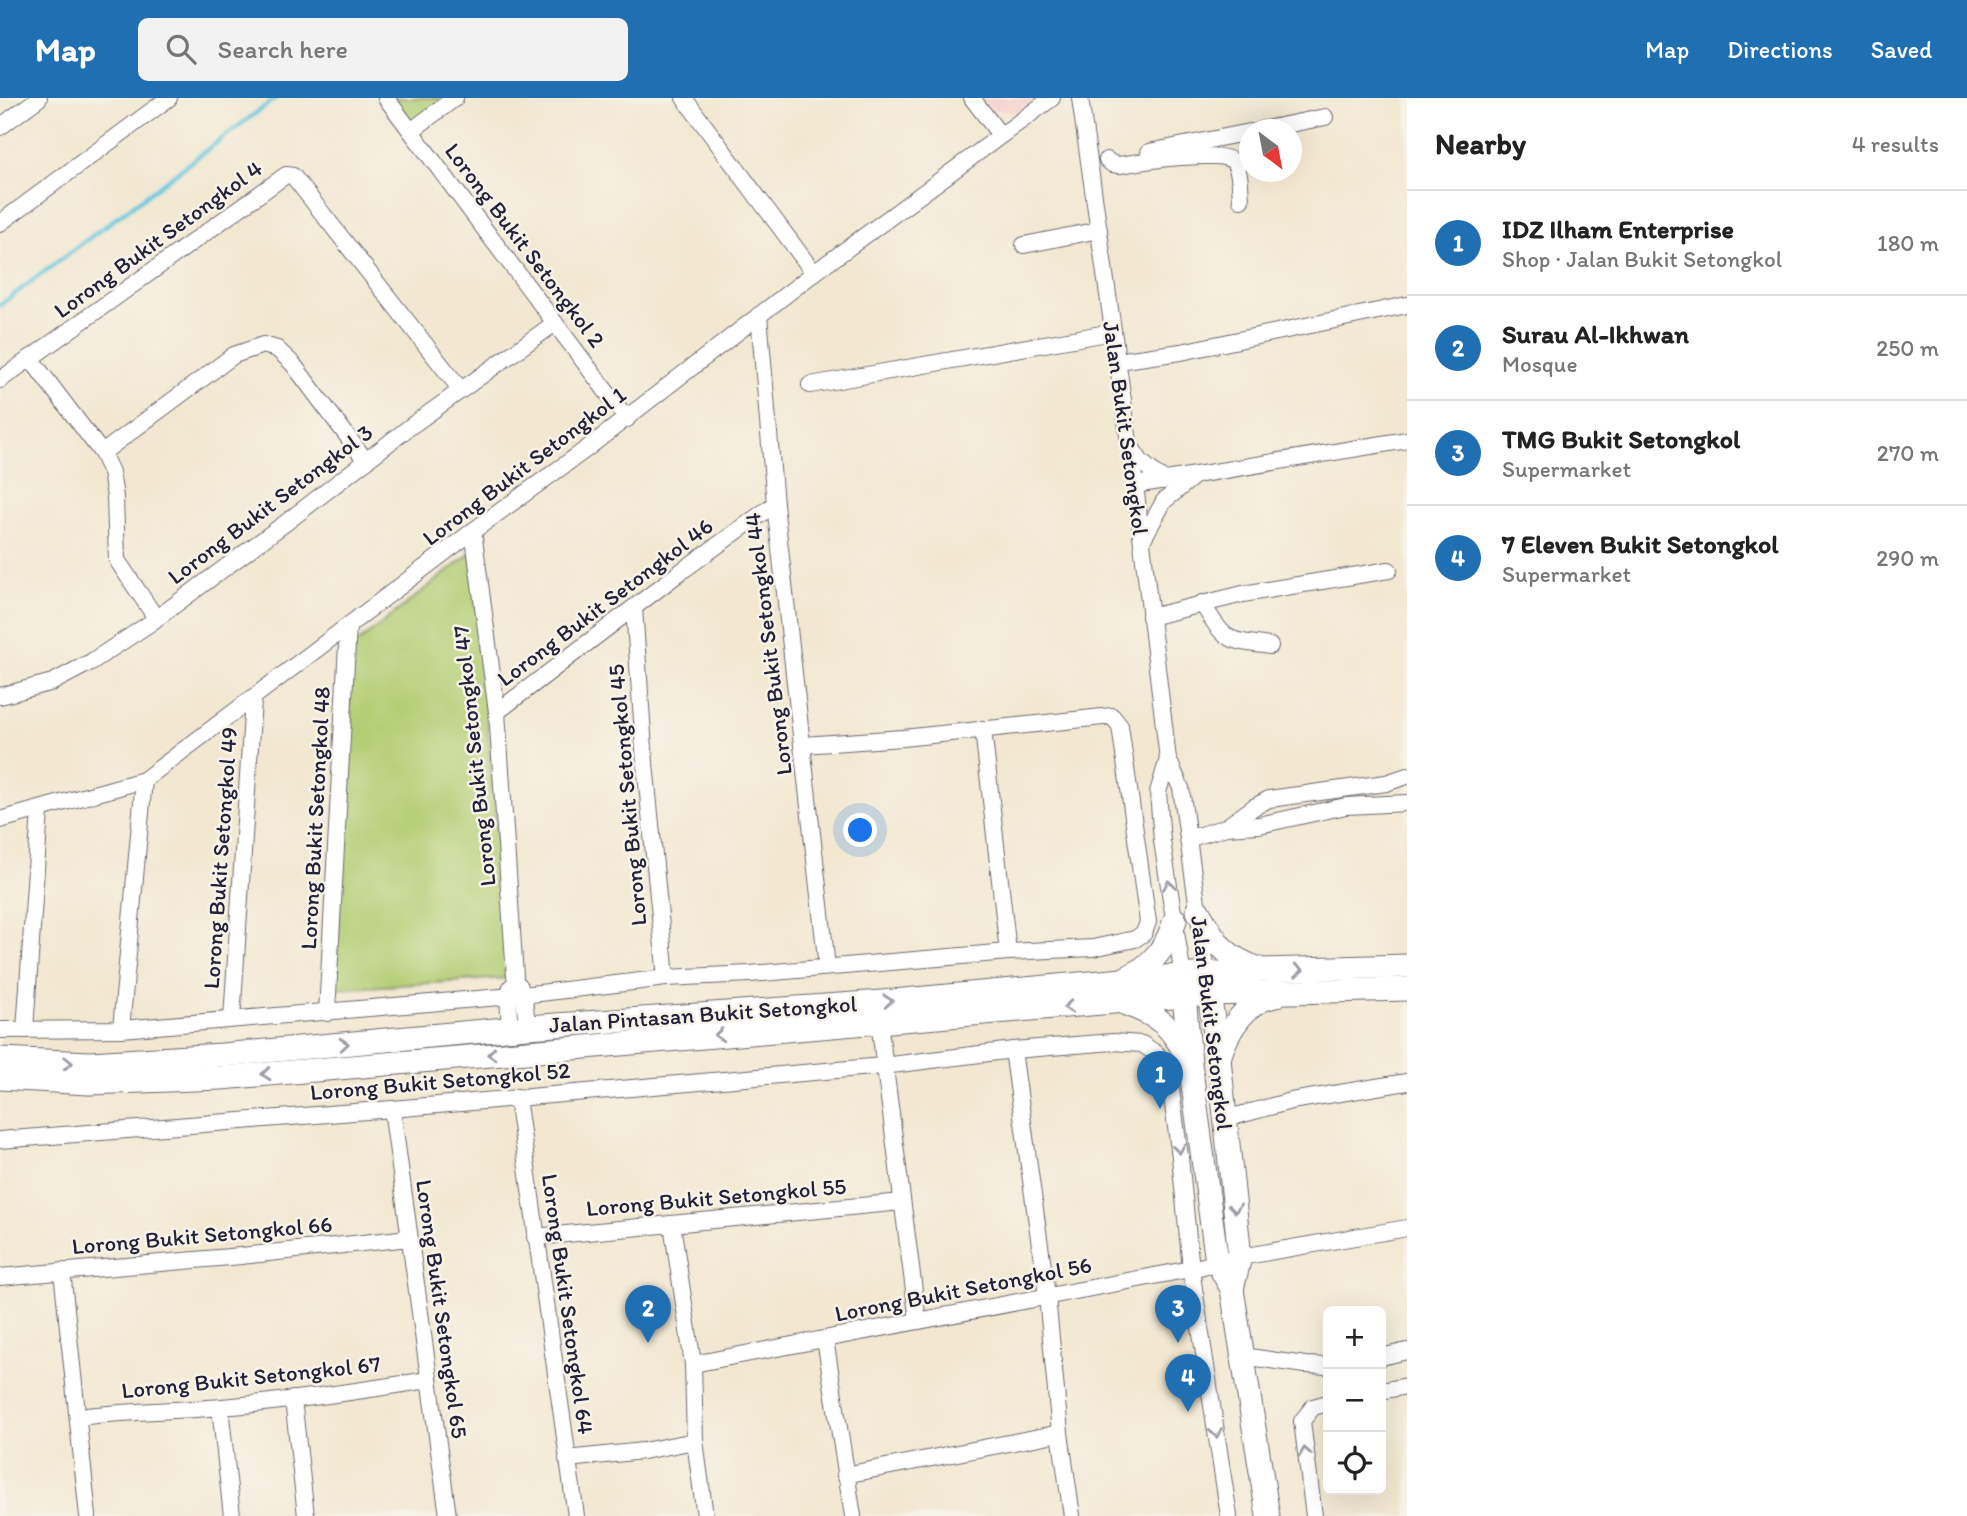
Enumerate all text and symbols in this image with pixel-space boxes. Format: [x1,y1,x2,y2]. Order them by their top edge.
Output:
search box [138,18,628,81]
text: Map [35,30,96,69]
icon: search [162,30,200,68]
text: Search here [218,33,348,65]
text: Map [1645,35,1689,64]
text: Directions [1727,35,1833,64]
text: Saved [1871,35,1932,64]
north arrow [1239,119,1302,182]
text: Nearby [1435,125,1526,162]
text: 4 results [1852,130,1939,158]
street label: Lorong Bukit Setongkol 2 [439,137,611,353]
street label: Lorong Bukit Setongkol 4 [48,154,268,324]
text: IDZ Ilham Enterprise [1502,213,1734,245]
text: 1 [1453,229,1463,257]
text: 180 m [1877,229,1939,257]
text: Shop · Jalan Bukit Setongkol [1502,245,1782,273]
text: Surau Al-Ikhwan [1502,318,1689,350]
street label: Jalan Bukit Setongkol [1097,319,1155,537]
text: 2 [1452,334,1464,362]
text: 250 m [1876,334,1939,362]
text: Mosque [1502,350,1578,378]
street label: Lorong Bukit Setongkol 1 [417,380,632,552]
street label: Lorong Bukit Setongkol 3 [162,418,378,590]
text: TMG Bukit Setongkol [1502,423,1740,455]
text: 3 [1452,439,1464,467]
text: 270 m [1877,439,1939,467]
text: Supermarket [1502,455,1631,483]
street label: Lorong Bukit Setongkol 44 [738,511,798,777]
street label: Lorong Bukit Setongkol 46 [492,512,718,692]
text: 7 Eleven Bukit Setongkol [1502,528,1779,560]
text: 4 [1451,544,1465,572]
text: 290 m [1876,544,1939,572]
text: Supermarket [1502,560,1631,588]
street label: Lorong Bukit Setongkol 47 [446,624,502,888]
street label: Lorong Bukit Setongkol 45 [602,663,652,927]
street label: Lorong Bukit Setongkol 48 [294,686,336,950]
street label: Lorong Bukit Setongkol 49 [197,726,243,990]
your location [843,813,877,847]
one-way arrow [1162,879,1177,891]
street label: Jalan Bukit Setongkol [1185,914,1239,1132]
one-way arrow [1294,962,1305,977]
street label: Jalan Pintasan Bukit Setongkol [548,989,858,1039]
one-way arrow [883,994,894,1009]
one-way arrow [1062,999,1073,1014]
one-way arrow [713,1027,724,1042]
one-way arrow [339,1037,350,1052]
one-way arrow [486,1046,497,1061]
pin: 1 [1137,1051,1183,1109]
one-way arrow [63,1055,74,1070]
street label: Lorong Bukit Setongkol 52 [309,1056,571,1106]
one-way arrow [260,1066,271,1081]
one-way arrow [1171,1143,1186,1154]
street label: Lorong Bukit Setongkol 64 [536,1172,600,1436]
street label: Lorong Bukit Setongkol 55 [585,1172,847,1222]
street label: Lorong Bukit Setongkol 65 [410,1178,474,1440]
one-way arrow [1227,1202,1242,1214]
street label: Lorong Bukit Setongkol 66 [71,1210,333,1260]
street label: Lorong Bukit Setongkol 56 [832,1250,1094,1328]
pin: 2 [625,1285,671,1343]
pin: 3 [1155,1285,1201,1343]
map controls [1323,1306,1386,1495]
button: + [1323,1306,1386,1369]
street label: Lorong Bukit Setongkol 67 [120,1349,382,1405]
pin: 4 [1165,1354,1211,1412]
button: − [1323,1369,1386,1432]
one-way arrow [1209,1427,1224,1439]
button: locate [1323,1432,1386,1495]
one-way arrow [1298,1446,1313,1458]

